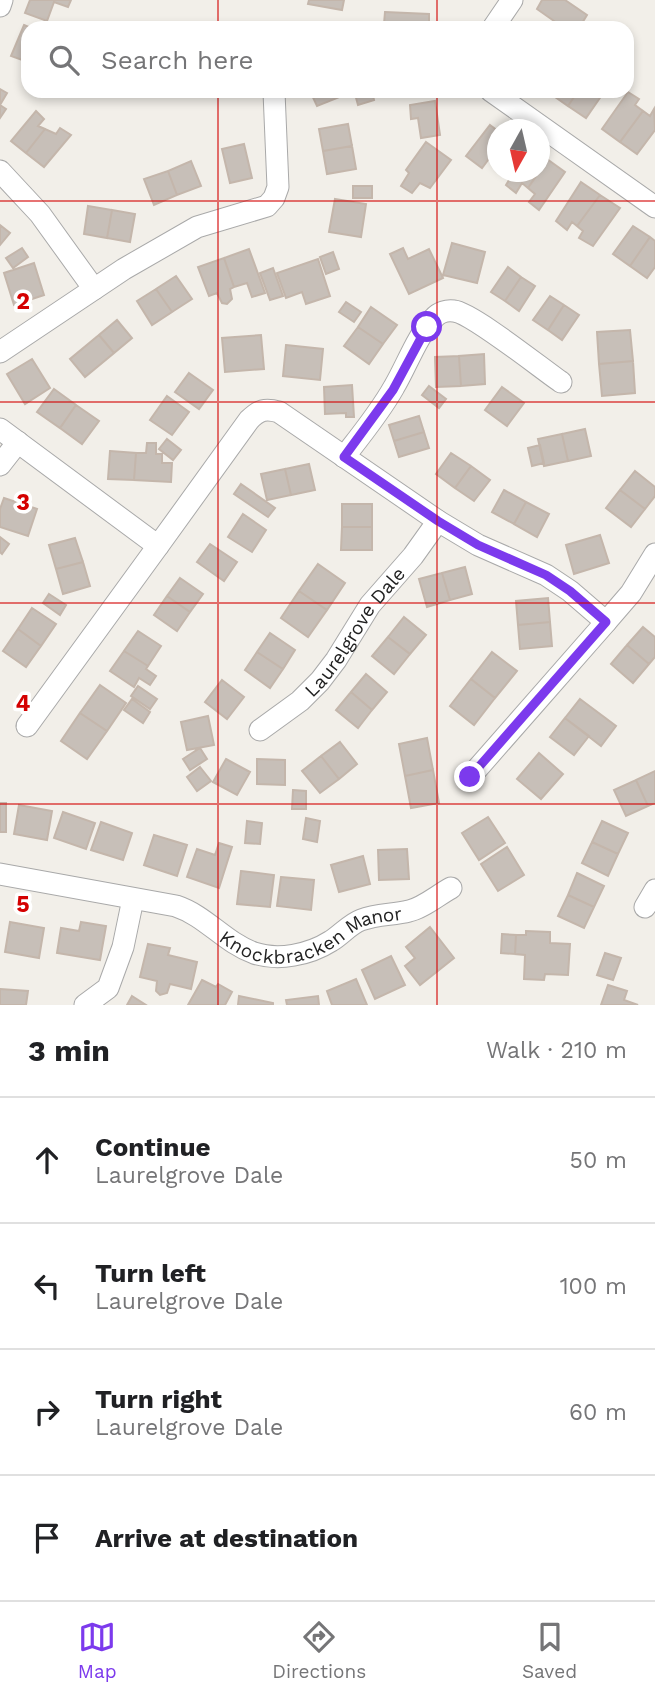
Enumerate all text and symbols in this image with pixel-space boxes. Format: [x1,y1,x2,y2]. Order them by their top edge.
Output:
search box [21,21,634,98]
icon: search [45,41,83,79]
text: Search here [101,45,253,75]
north arrow [487,119,550,182]
text: 2 [16,288,30,315]
route start [411,311,442,342]
text: 3 [16,489,30,516]
street label: Laurelgrove Dale [299,562,410,702]
text: 4 [16,690,31,717]
route end [454,761,485,792]
text: 5 [16,891,30,918]
street label: Knockbracken Manor [215,901,403,968]
text: 3 min [28,1033,110,1068]
text: Walk · 210 m [486,1037,627,1064]
text: Continue [95,1132,211,1162]
icon: ahead [28,1141,66,1179]
text: 50 m [570,1147,627,1174]
text: Laurelgrove Dale [95,1162,283,1189]
text: Turn left [95,1258,206,1288]
icon: left [28,1267,66,1305]
text: 100 m [560,1273,627,1300]
text: Laurelgrove Dale [95,1288,283,1315]
text: Turn right [95,1384,222,1414]
icon: right [28,1393,66,1431]
text: 60 m [569,1399,627,1426]
text: Laurelgrove Dale [95,1414,283,1441]
icon: arrive [28,1519,66,1557]
text: Arrive at destination [95,1523,358,1553]
tab: Map [78,1618,117,1683]
tab: Directions [272,1618,366,1683]
tab: Saved [522,1618,577,1683]

